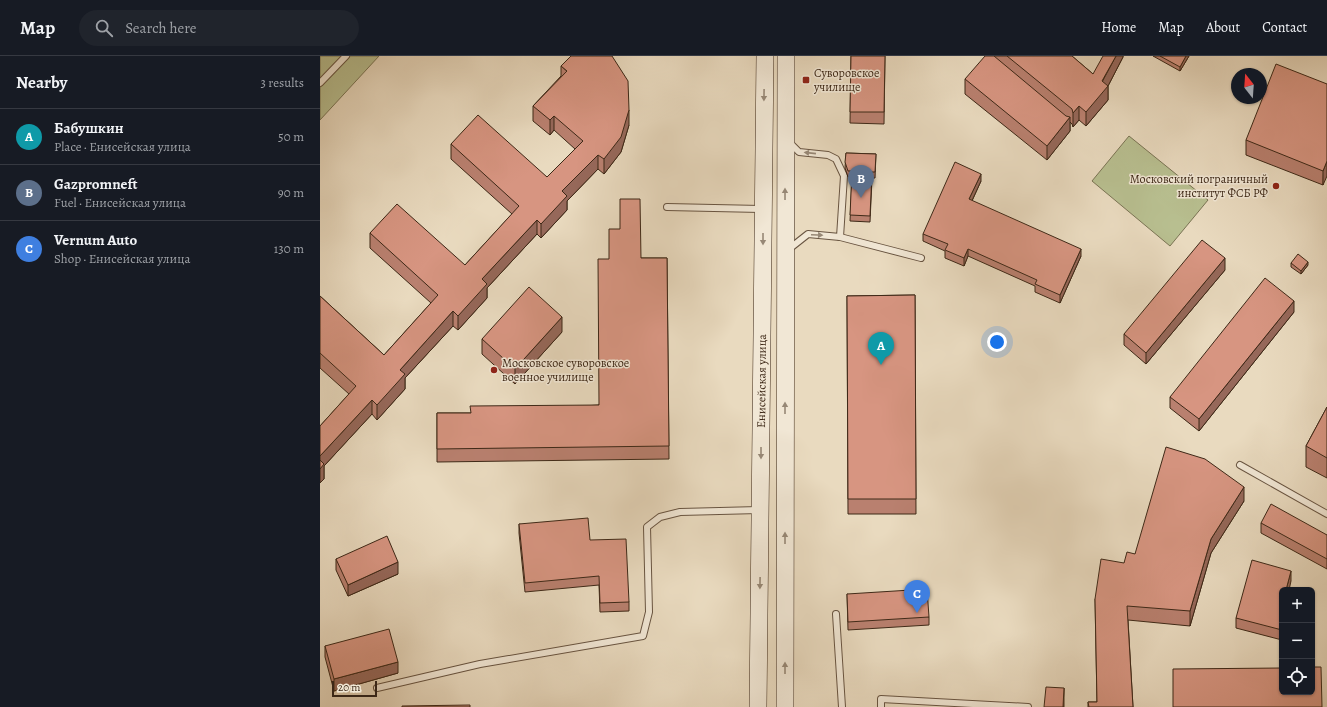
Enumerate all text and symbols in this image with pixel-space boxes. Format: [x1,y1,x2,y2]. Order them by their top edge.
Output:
search box [79,10,359,46]
text: Map [20,15,55,41]
icon: search [93,17,115,39]
text: Search here [125,18,197,38]
text: Home [1101,18,1136,37]
text: Map [1158,18,1184,37]
text: About [1206,18,1240,37]
text: Contact [1262,18,1307,37]
place label: Суворовское училище [813,65,879,95]
north arrow [1231,68,1267,104]
text: Nearby [16,71,67,94]
text: 3 results [260,74,304,91]
marker: Суворовское училище [801,75,811,85]
one-way arrow [761,89,767,102]
text: Бабушкин [54,118,124,138]
text: A [25,128,33,145]
text: 50 m [278,128,304,145]
text: Place · Енисейская улица [54,138,191,155]
one-way arrow [804,150,816,156]
pin: B [848,165,874,198]
place label: Московский пограничный институт ФСБ РФ [1130,171,1269,201]
text: Gazpromneft [54,174,138,194]
marker: Московский пограничный институт ФСБ РФ [1271,181,1281,191]
text: B [25,184,33,201]
text: 90 m [278,184,304,201]
one-way arrow [782,187,788,200]
text: Fuel · Енисейская улица [54,194,186,211]
text: Vernum Auto [54,230,137,250]
one-way arrow [811,232,824,238]
one-way arrow [760,233,766,246]
text: C [25,240,33,257]
text: 130 m [274,240,304,257]
text: Shop · Енисейская улица [54,250,190,267]
pin: A [868,332,894,365]
your location [987,332,1007,352]
street label: Енисейская улица [753,334,770,428]
place label: Московское суворовское военное училище [502,355,629,385]
marker: Московское суворовское военное училище [489,365,499,375]
one-way arrow [782,401,788,414]
one-way arrow [758,447,764,460]
one-way arrow [782,531,788,544]
one-way arrow [756,577,763,589]
pin: C [904,580,930,613]
map controls [1279,587,1315,695]
button: + [1279,587,1315,623]
button: − [1279,623,1315,659]
button: locate [1279,659,1315,695]
one-way arrow [782,661,788,674]
scale bar [332,679,377,698]
text: 20 m [338,680,360,695]

